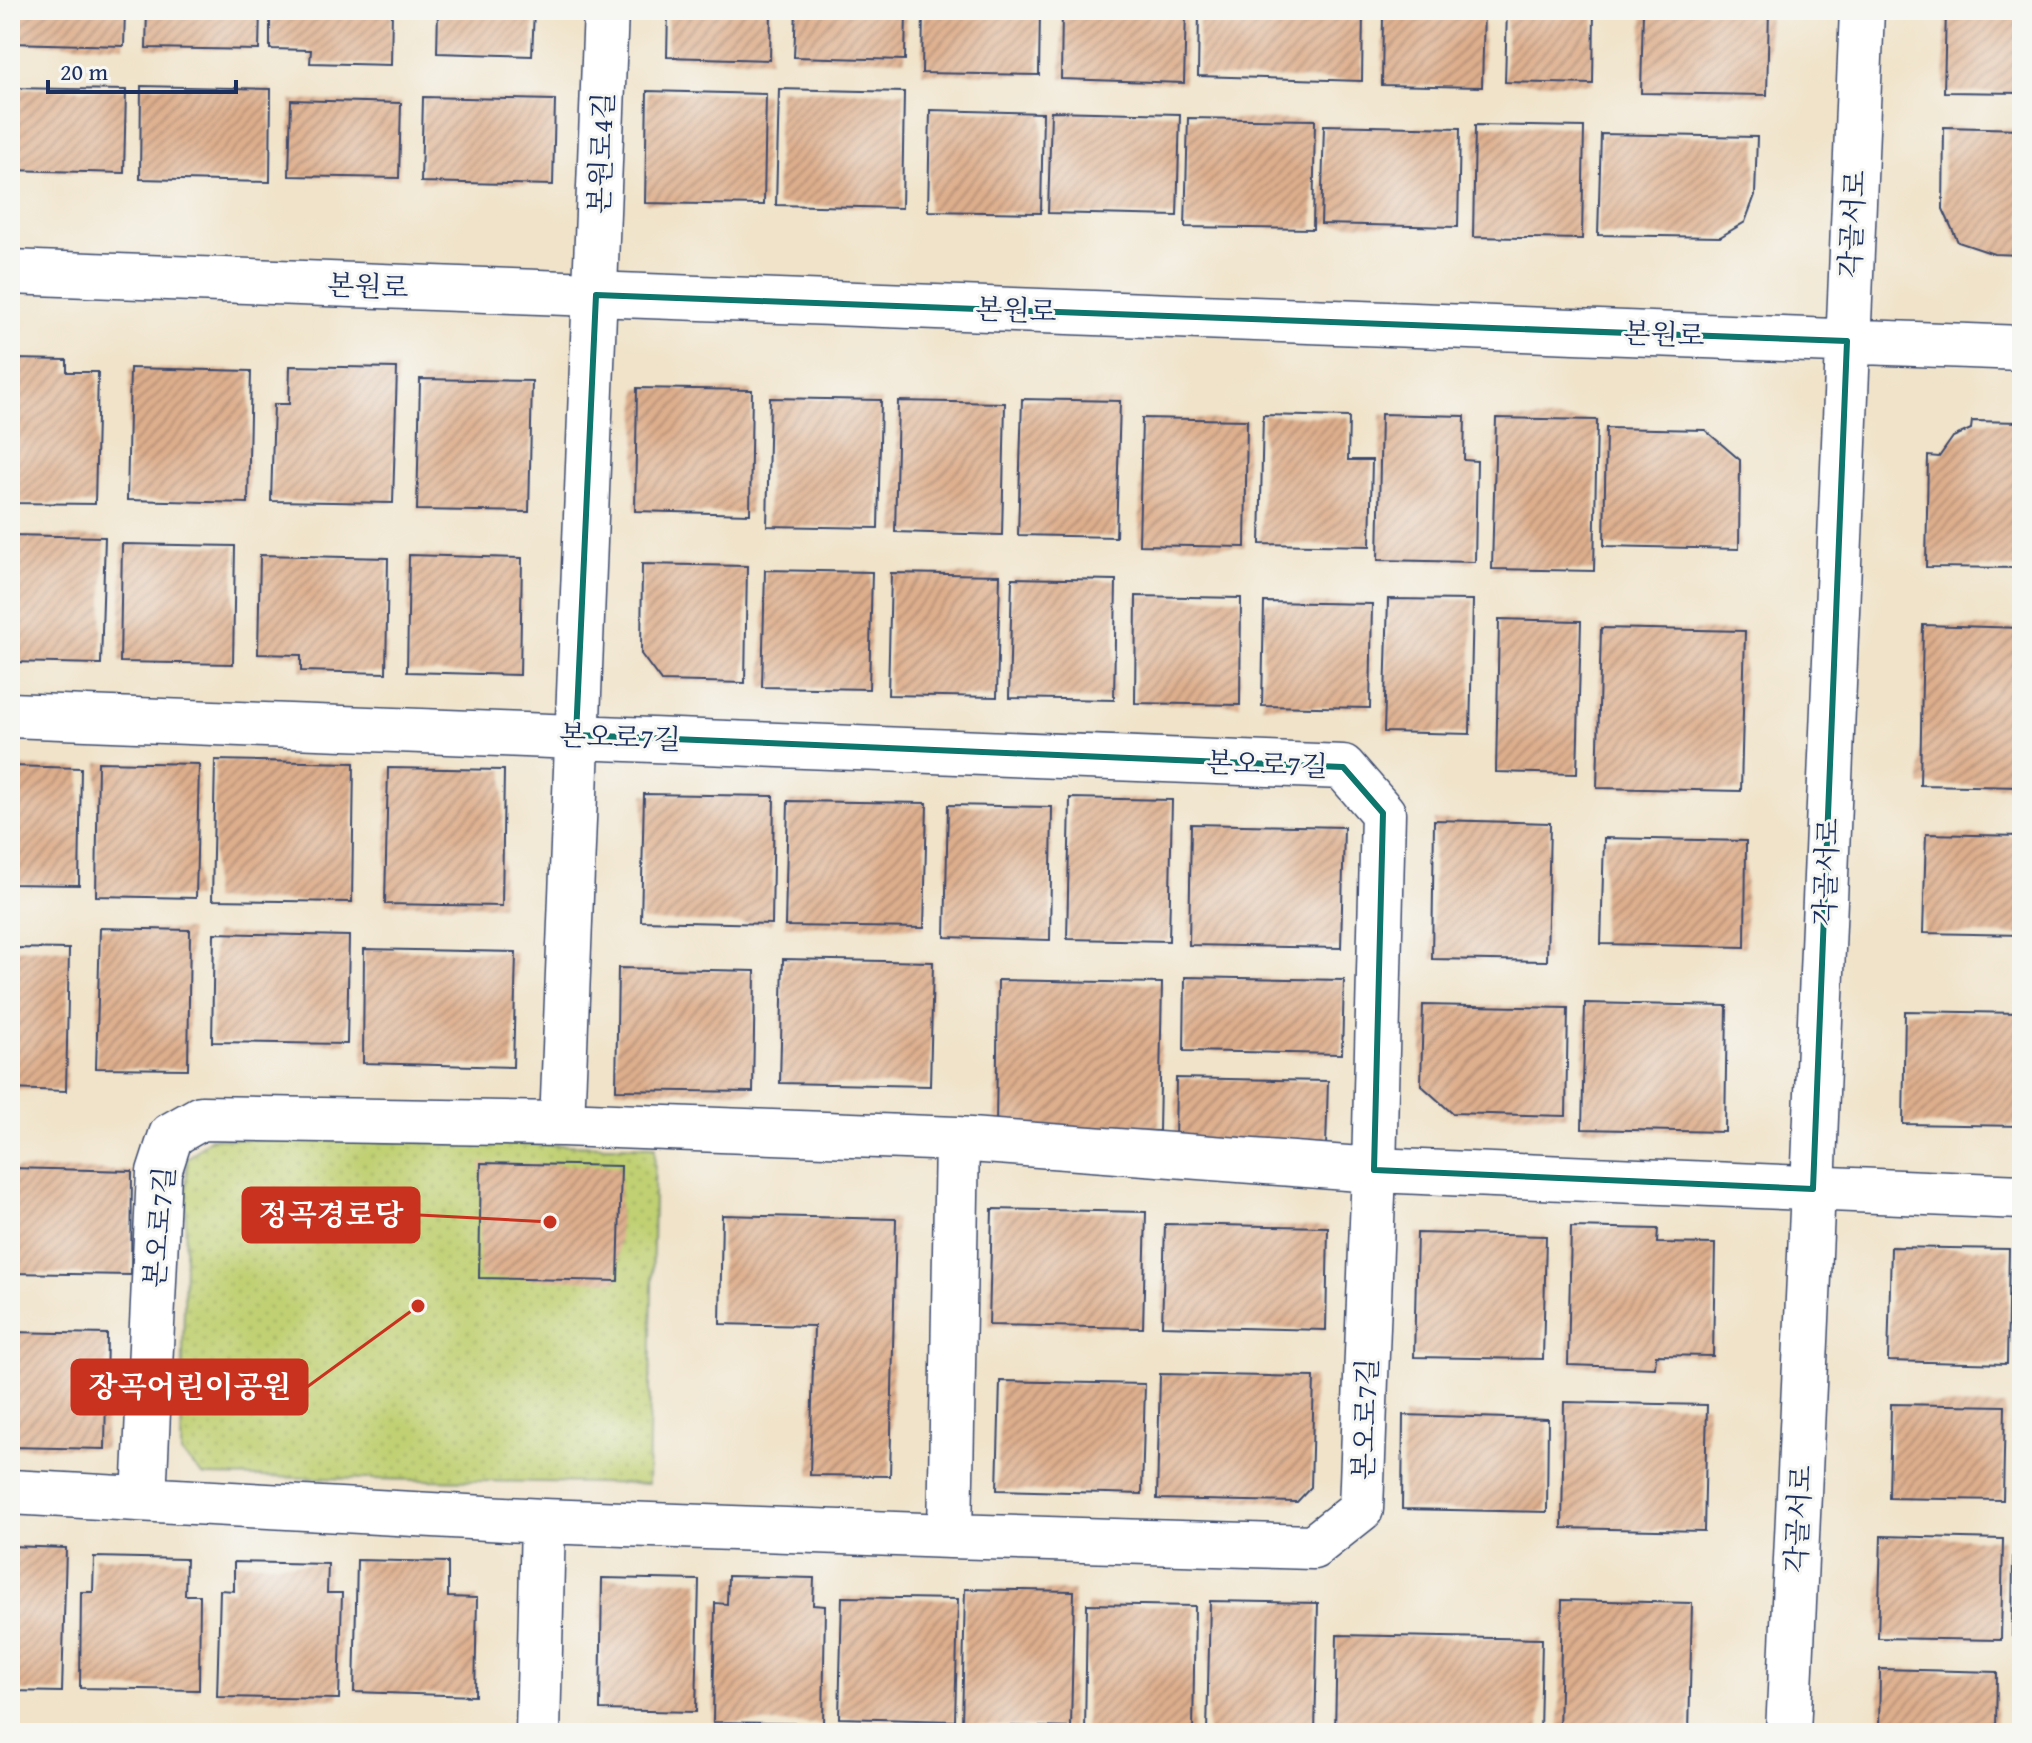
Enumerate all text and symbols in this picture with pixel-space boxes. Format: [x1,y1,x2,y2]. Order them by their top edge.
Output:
scale bar [48,44,236,94]
text: 20 m [60,54,108,89]
street label: 본원로4길 [578,91,623,215]
street label: 각골서로 [1828,169,1875,279]
street label: 본원로 [327,264,409,307]
street label: 본원로 [975,288,1057,331]
street label: 본원로 [1623,312,1705,355]
street label: 본오로7길 [558,714,682,759]
street label: 본오로7길 [1205,741,1329,786]
street label: 각골서로 [1803,817,1848,927]
street label: 본오로7길 [133,1165,184,1289]
callout: 정곡경로당 [243,1188,419,1242]
text: 정곡경로당 [259,1192,403,1236]
street label: 본오로7길 [1342,1357,1387,1481]
callout: 장곡어린이공원 [72,1360,307,1414]
text: 장곡어린이공원 [89,1364,291,1408]
street label: 각골서로 [1774,1464,1821,1574]

